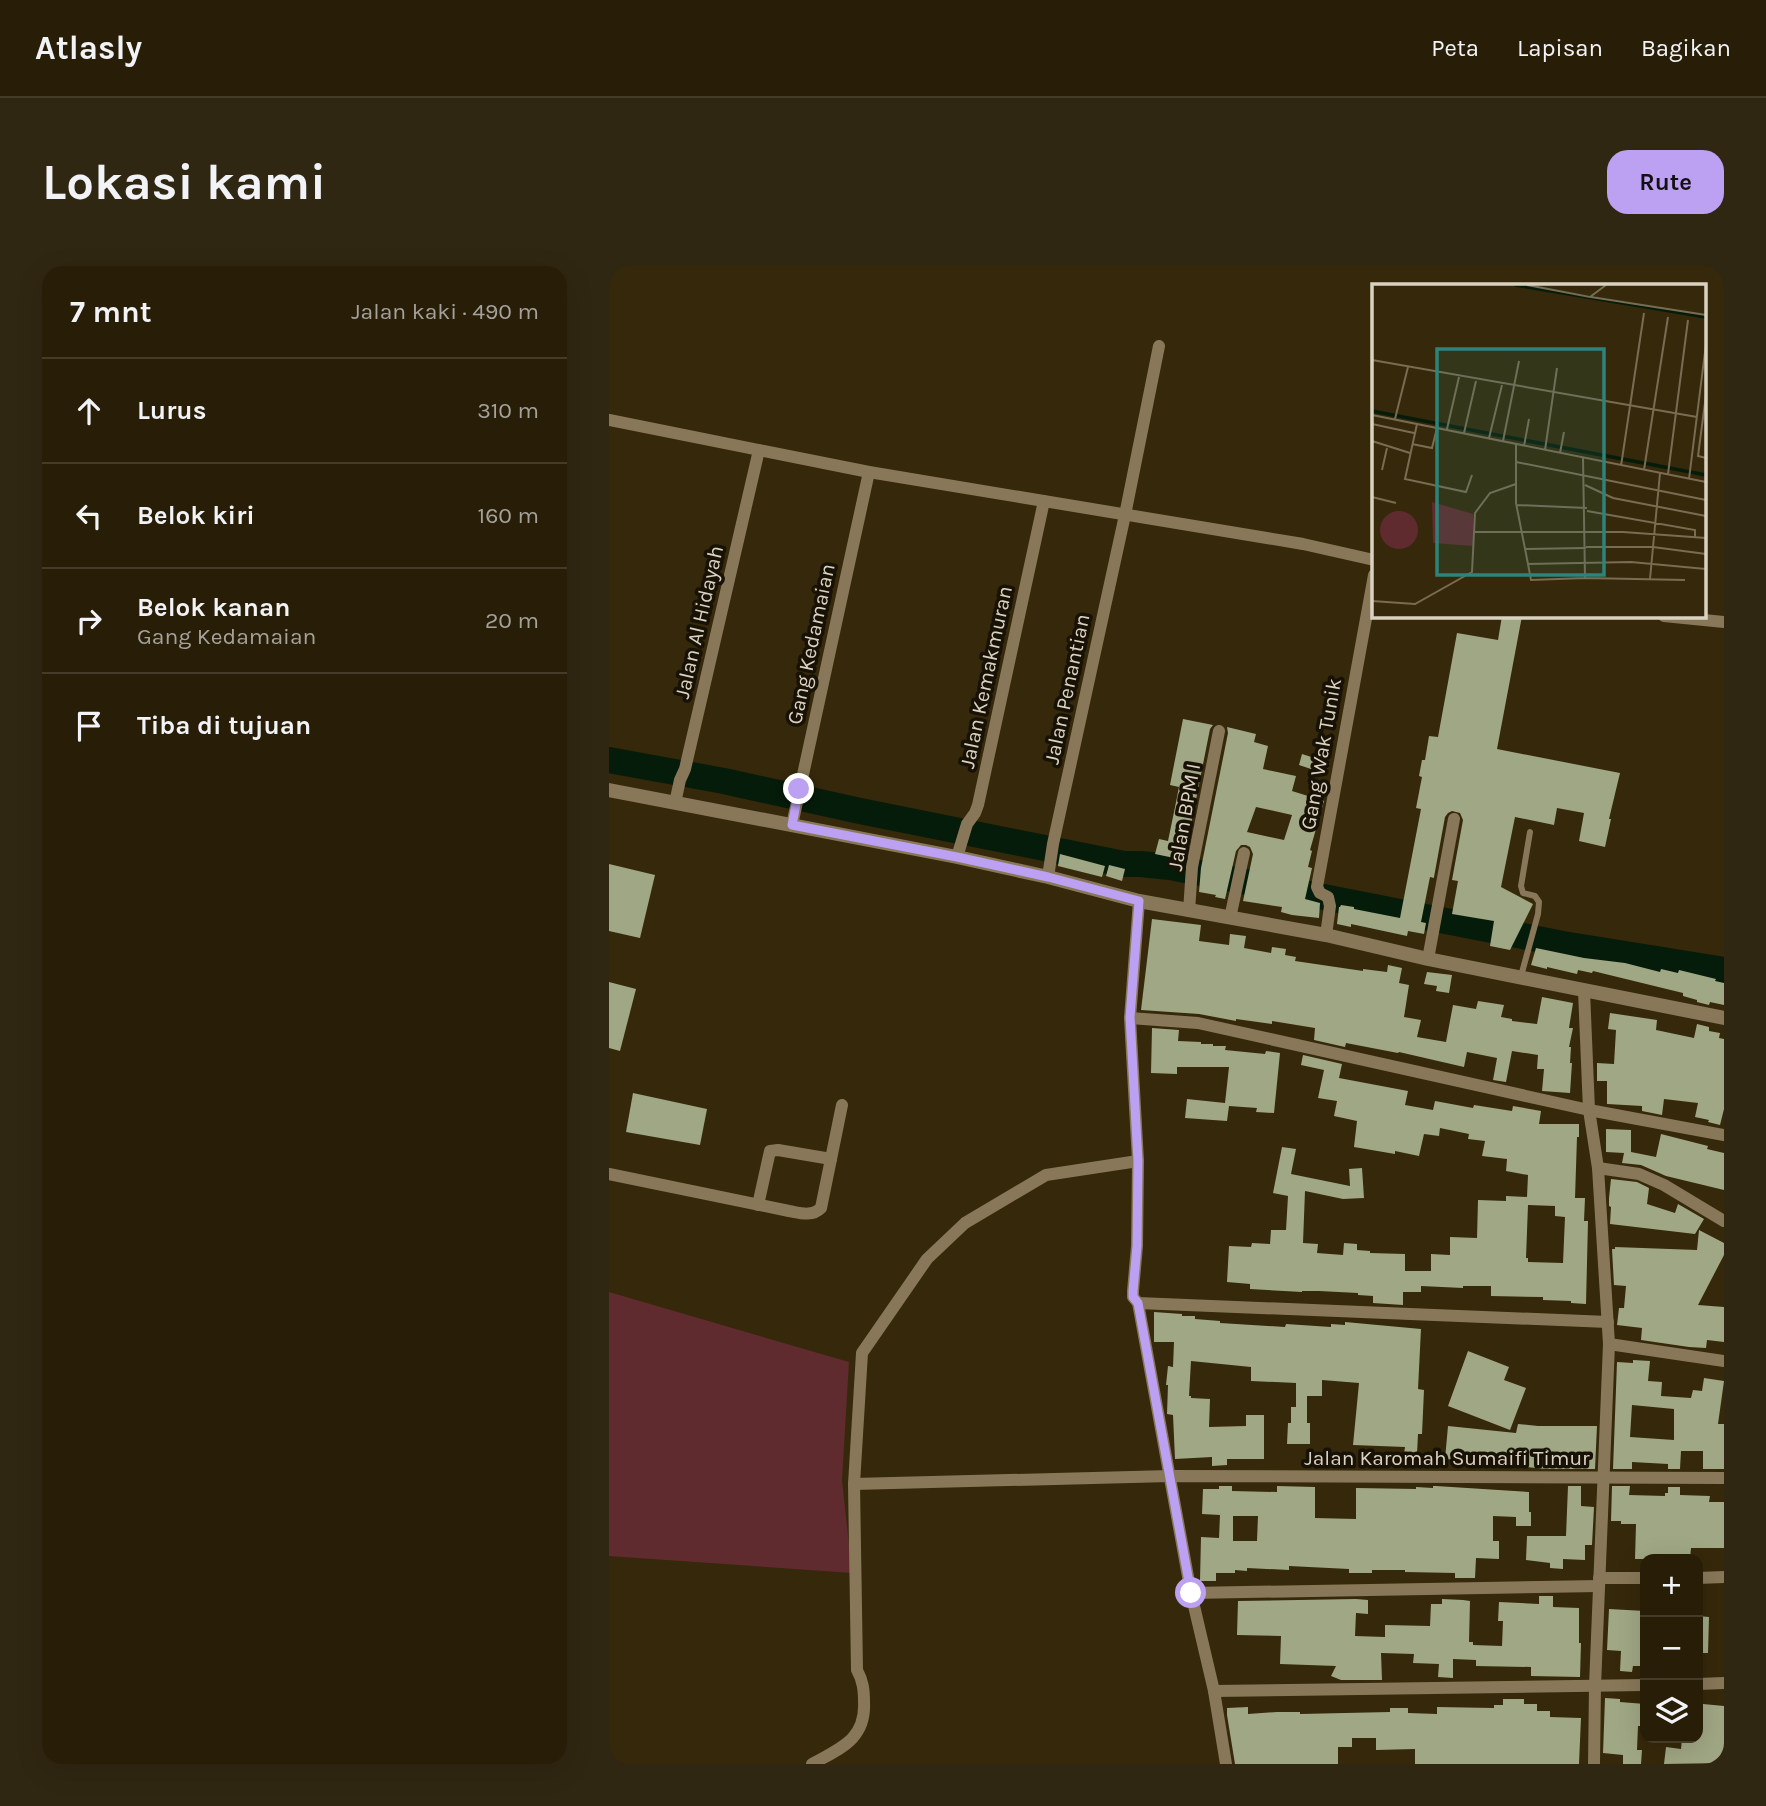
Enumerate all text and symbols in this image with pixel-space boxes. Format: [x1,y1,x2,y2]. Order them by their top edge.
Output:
text: Atlasly [35,29,142,67]
text: Peta [1431,34,1479,62]
text: Lapisan [1517,34,1603,62]
text: Bagikan [1641,34,1731,62]
button: Rute [1607,150,1724,214]
text: Lokasi kami [42,154,326,211]
inset map [1372,284,1707,618]
text: 7 mnt [70,294,152,330]
text: Jalan kaki · 490 m [351,298,539,325]
icon: ahead [70,392,108,430]
text: Lurus [137,395,206,426]
text: 310 m [477,397,539,424]
icon: left [70,497,108,535]
text: Belok kiri [137,500,255,531]
text: 160 m [478,502,539,529]
street label: Jalan Al Hidayah [670,543,728,701]
street label: Gang Kedamaian [782,561,840,727]
street label: Jalan Kemakmuran [955,584,1017,770]
text: Belok kanan [137,592,290,623]
icon: right [70,602,108,640]
text: 20 m [485,607,539,634]
street label: Jalan Penantian [1039,612,1095,766]
text: Gang Kedamaian [137,623,316,650]
street label: Gang Wak Tunik [1296,676,1346,832]
icon: arrive [70,707,108,745]
text: Tiba di tujuan [137,710,311,741]
street label: Jalan BPM I [1163,762,1205,872]
route end [783,773,814,804]
street label: Jalan Karomah Sumaifi Timur [1304,1446,1590,1470]
map controls [1640,1554,1703,1743]
button: + [1640,1554,1703,1617]
route start [1175,1577,1206,1608]
button: − [1640,1617,1703,1680]
button: layers [1640,1680,1703,1743]

